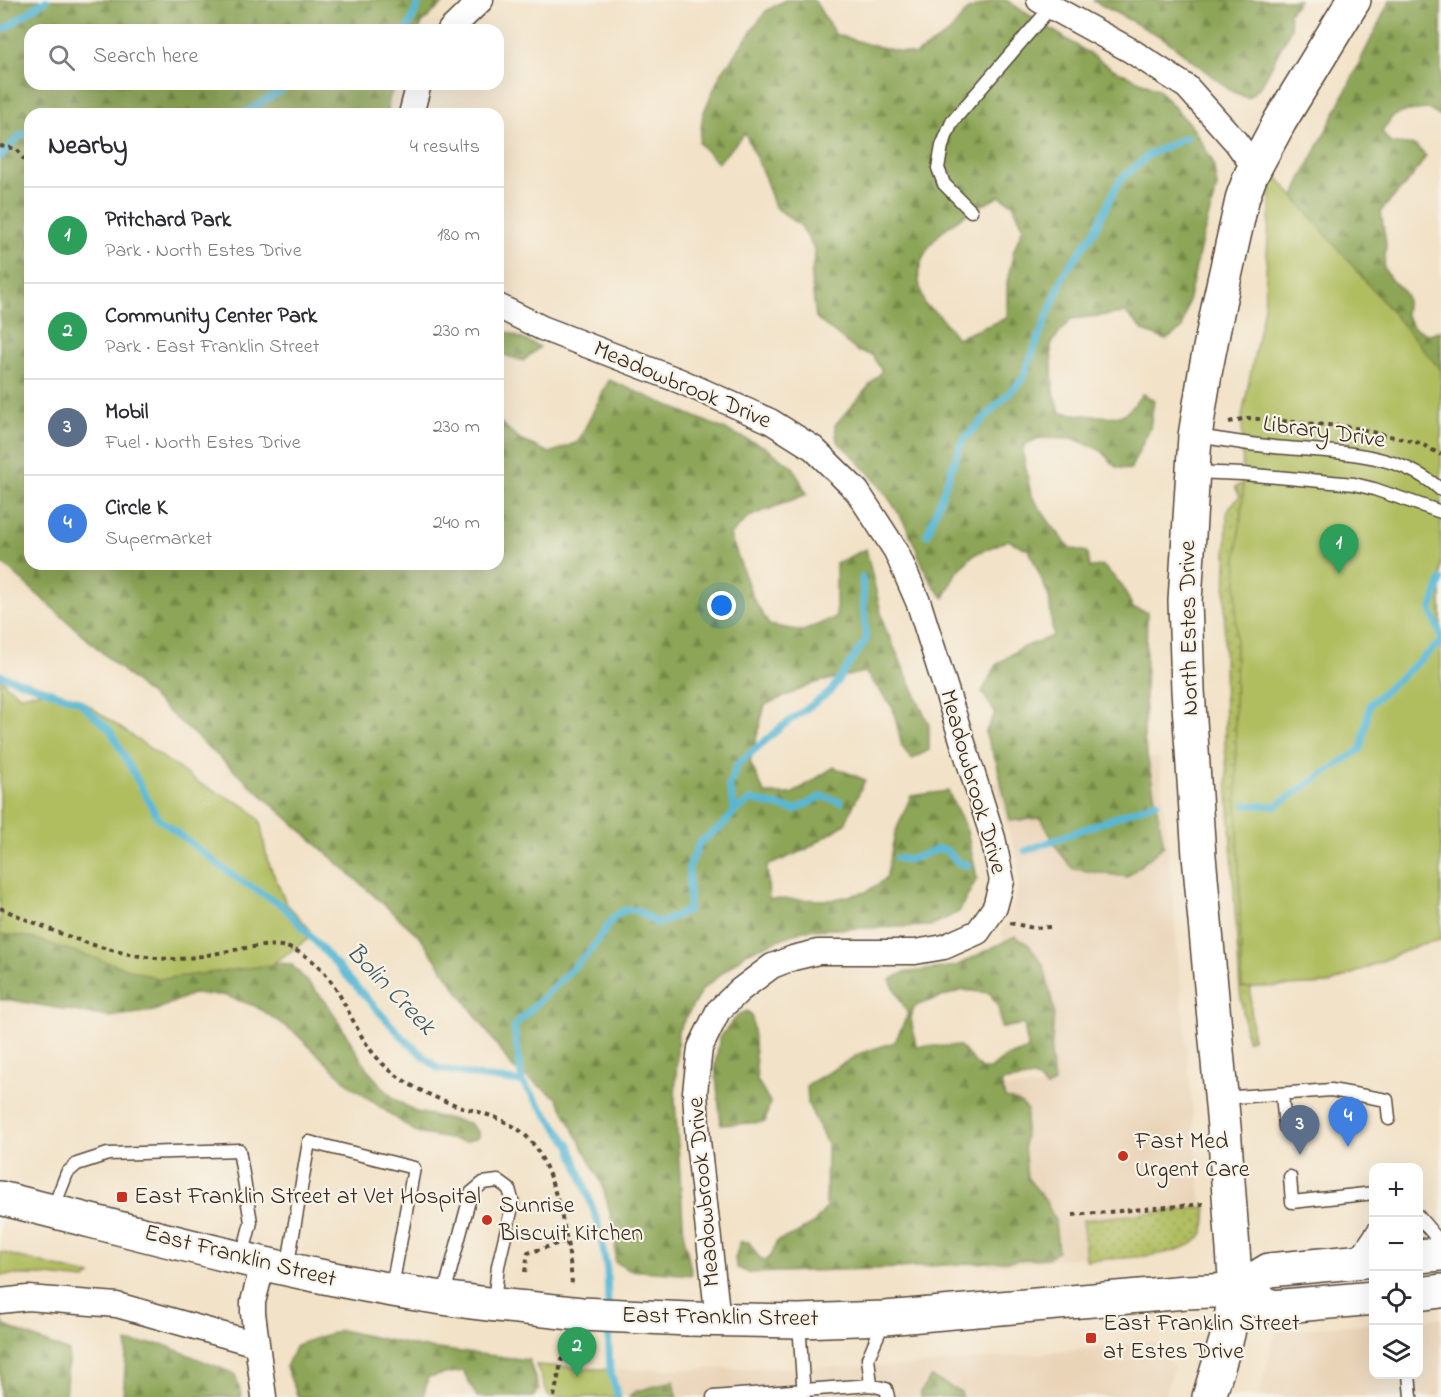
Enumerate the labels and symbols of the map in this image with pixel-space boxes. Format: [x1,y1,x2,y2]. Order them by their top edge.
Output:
street label: Meadowbrook Drive [587,333,777,439]
street label: Library Drive [1260,407,1388,460]
pin: 1 [1320,524,1358,574]
street label: North Estes Drive [1171,540,1209,716]
your location [707,591,736,620]
street label: Meadowbrook Drive [929,686,1015,879]
water label: Bolin Creek [336,935,445,1046]
street label: Meadowbrook Drive [679,1095,731,1288]
pin: 4 [1328,1098,1368,1147]
pin: 3 [1280,1106,1320,1155]
place label: Fast Med Urgent Care [1134,1125,1250,1188]
marker: Fast Med Urgent Care [1116,1149,1130,1163]
place label: East Franklin Street at Vet Hospital [134,1180,481,1215]
place label: Sunrise Biscuit Kitchen [498,1189,643,1252]
marker: East Franklin Street at Vet Hospital [115,1190,129,1204]
marker: Sunrise Biscuit Kitchen [480,1213,494,1227]
street label: East Franklin Street [140,1216,340,1298]
street label: East Franklin Street [621,1299,819,1337]
place label: East Franklin Street at Estes Drive [1103,1307,1300,1370]
pin: 2 [558,1328,596,1377]
marker: East Franklin Street at Estes Drive [1084,1331,1098,1345]

